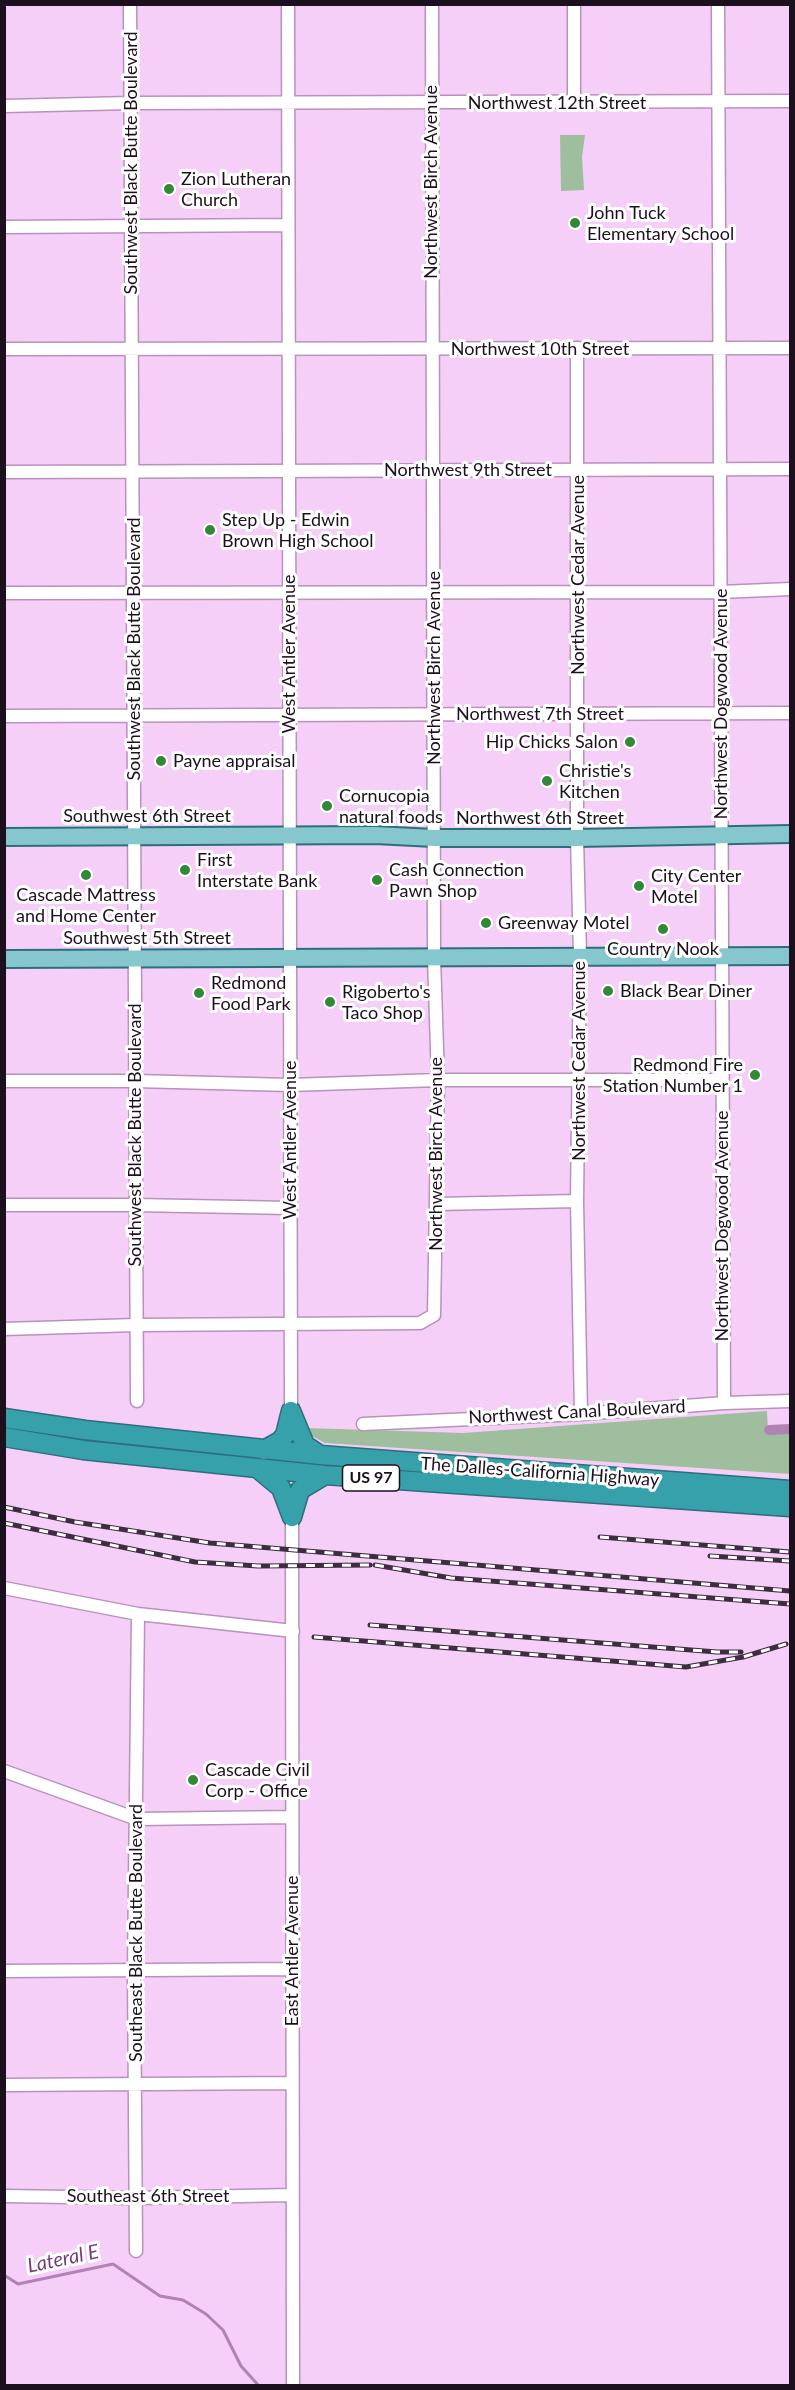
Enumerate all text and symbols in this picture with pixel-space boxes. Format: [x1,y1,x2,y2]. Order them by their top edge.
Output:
street label: Southwest Black Butte Boulevard [120,31,142,295]
street label: Northwest Birch Avenue [420,85,442,279]
street label: Northwest 12th Street [468,92,646,114]
place label: Zion Lutheran Church [181,168,291,210]
marker: Zion Lutheran Church [162,182,176,196]
place label: John Tuck Elementary School [587,202,734,244]
marker: John Tuck Elementary School [568,216,582,230]
street label: Northwest 10th Street [451,338,629,360]
street label: Northwest 9th Street [384,459,552,481]
street label: Northwest Cedar Avenue [567,475,589,675]
place label: Step Up - Edwin Brown High School [222,509,373,552]
street label: Southwest Black Butte Boulevard [123,517,145,781]
marker: Step Up - Edwin Brown High School [203,523,217,537]
street label: Northwest Birch Avenue [423,571,445,765]
street label: West Antler Avenue [278,574,300,734]
street label: Northwest Dogwood Avenue [710,589,732,819]
street label: Northwest 7th Street [456,703,624,725]
place label: Hip Chicks Salon [486,731,618,753]
marker: Hip Chicks Salon [623,735,637,749]
place label: Payne appraisal [173,750,295,772]
marker: Payne appraisal [154,754,168,768]
place label: Christie's Kitchen [559,760,631,802]
marker: Christie's Kitchen [540,774,554,788]
place label: Cornucopia natural foods [339,785,443,828]
marker: Cornucopia natural foods [320,799,334,813]
street label: Southwest 6th Street [63,805,231,827]
street label: Northwest 6th Street [456,807,624,829]
place label: First Interstate Bank [197,849,317,892]
place label: Cash Connection Pawn Shop [389,859,524,902]
marker: First Interstate Bank [178,863,192,877]
place label: City Center Motel [651,865,741,908]
marker: Cascade Mattress and Home Center [79,868,93,882]
marker: Cash Connection Pawn Shop [370,873,384,887]
marker: City Center Motel [632,879,646,893]
place label: Cascade Mattress and Home Center [16,884,156,926]
place label: Greenway Motel [498,912,629,934]
marker: Greenway Motel [479,916,493,930]
marker: Country Nook [656,922,670,936]
street label: Southwest 5th Street [63,927,231,949]
place label: Country Nook [607,938,719,960]
street label: Northwest Cedar Avenue [568,961,590,1161]
place label: Redmond Food Park [211,972,291,1014]
place label: Black Bear Diner [620,980,752,1002]
place label: Rigoberto's Taco Shop [342,981,431,1024]
marker: Black Bear Diner [601,984,615,998]
marker: Redmond Food Park [192,986,206,1000]
marker: Rigoberto's Taco Shop [323,995,337,1009]
street label: Southwest Black Butte Boulevard [124,1003,146,1267]
place label: Redmond Fire Station Number 1 [603,1054,743,1096]
street label: Northwest Birch Avenue [425,1057,447,1251]
street label: West Antler Avenue [279,1060,301,1220]
marker: Redmond Fire Station Number 1 [748,1068,762,1082]
street label: Northwest Dogwood Avenue [711,1111,733,1341]
street label: Northwest Canal Boulevard [468,1396,686,1428]
street label: The Dalles-California Highway [420,1453,660,1491]
road number: US 97 [342,1465,400,1491]
place label: Cascade Civil Corp - Office [205,1759,310,1802]
marker: Cascade Civil Corp - Office [186,1773,200,1787]
street label: Southeast Black Butte Boulevard [125,1804,147,2062]
street label: East Antler Avenue [281,1875,303,2027]
street label: Southeast 6th Street [67,2185,229,2207]
water label: Lateral E [25,2240,101,2278]

